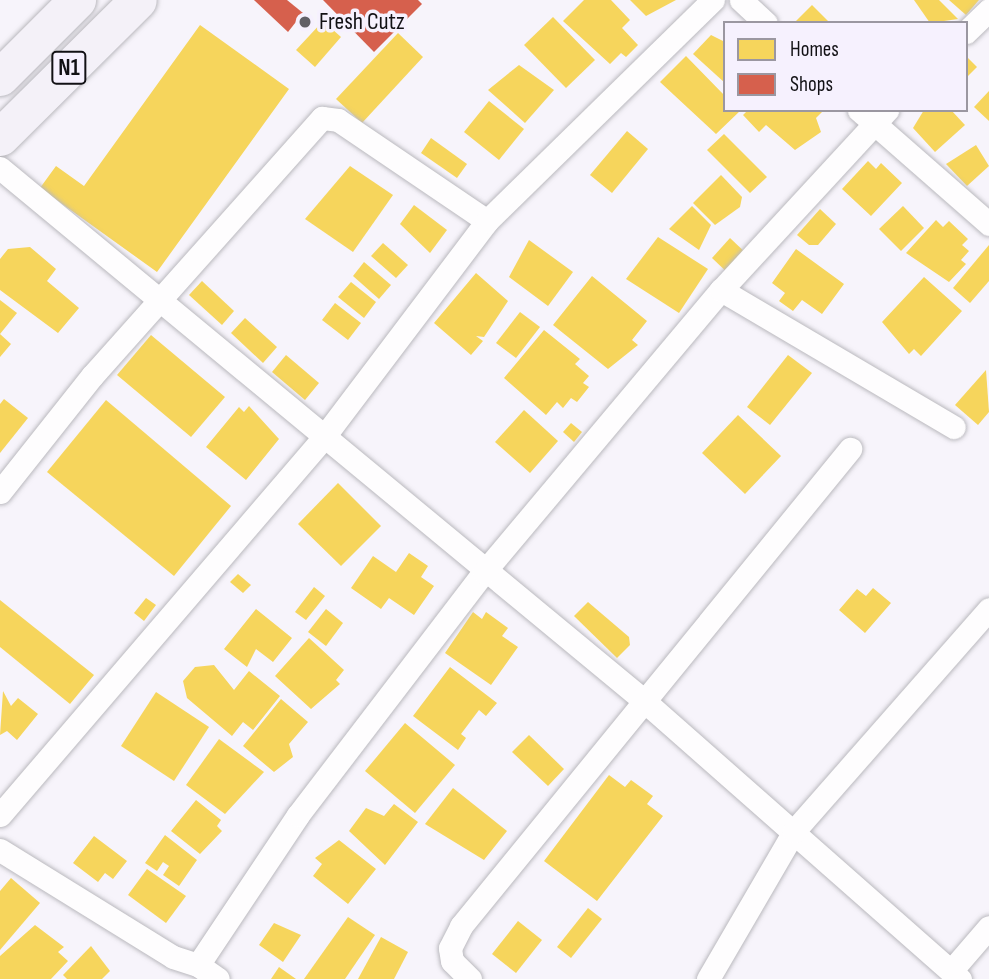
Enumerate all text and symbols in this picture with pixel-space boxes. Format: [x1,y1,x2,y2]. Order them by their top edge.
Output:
place label: Fresh Cutz [319,8,405,36]
marker: Fresh Cutz [297,14,313,30]
legend [723,21,968,112]
text: Homes [790,37,839,62]
road number: N1 [50,48,88,88]
text: Shops [790,72,833,97]

